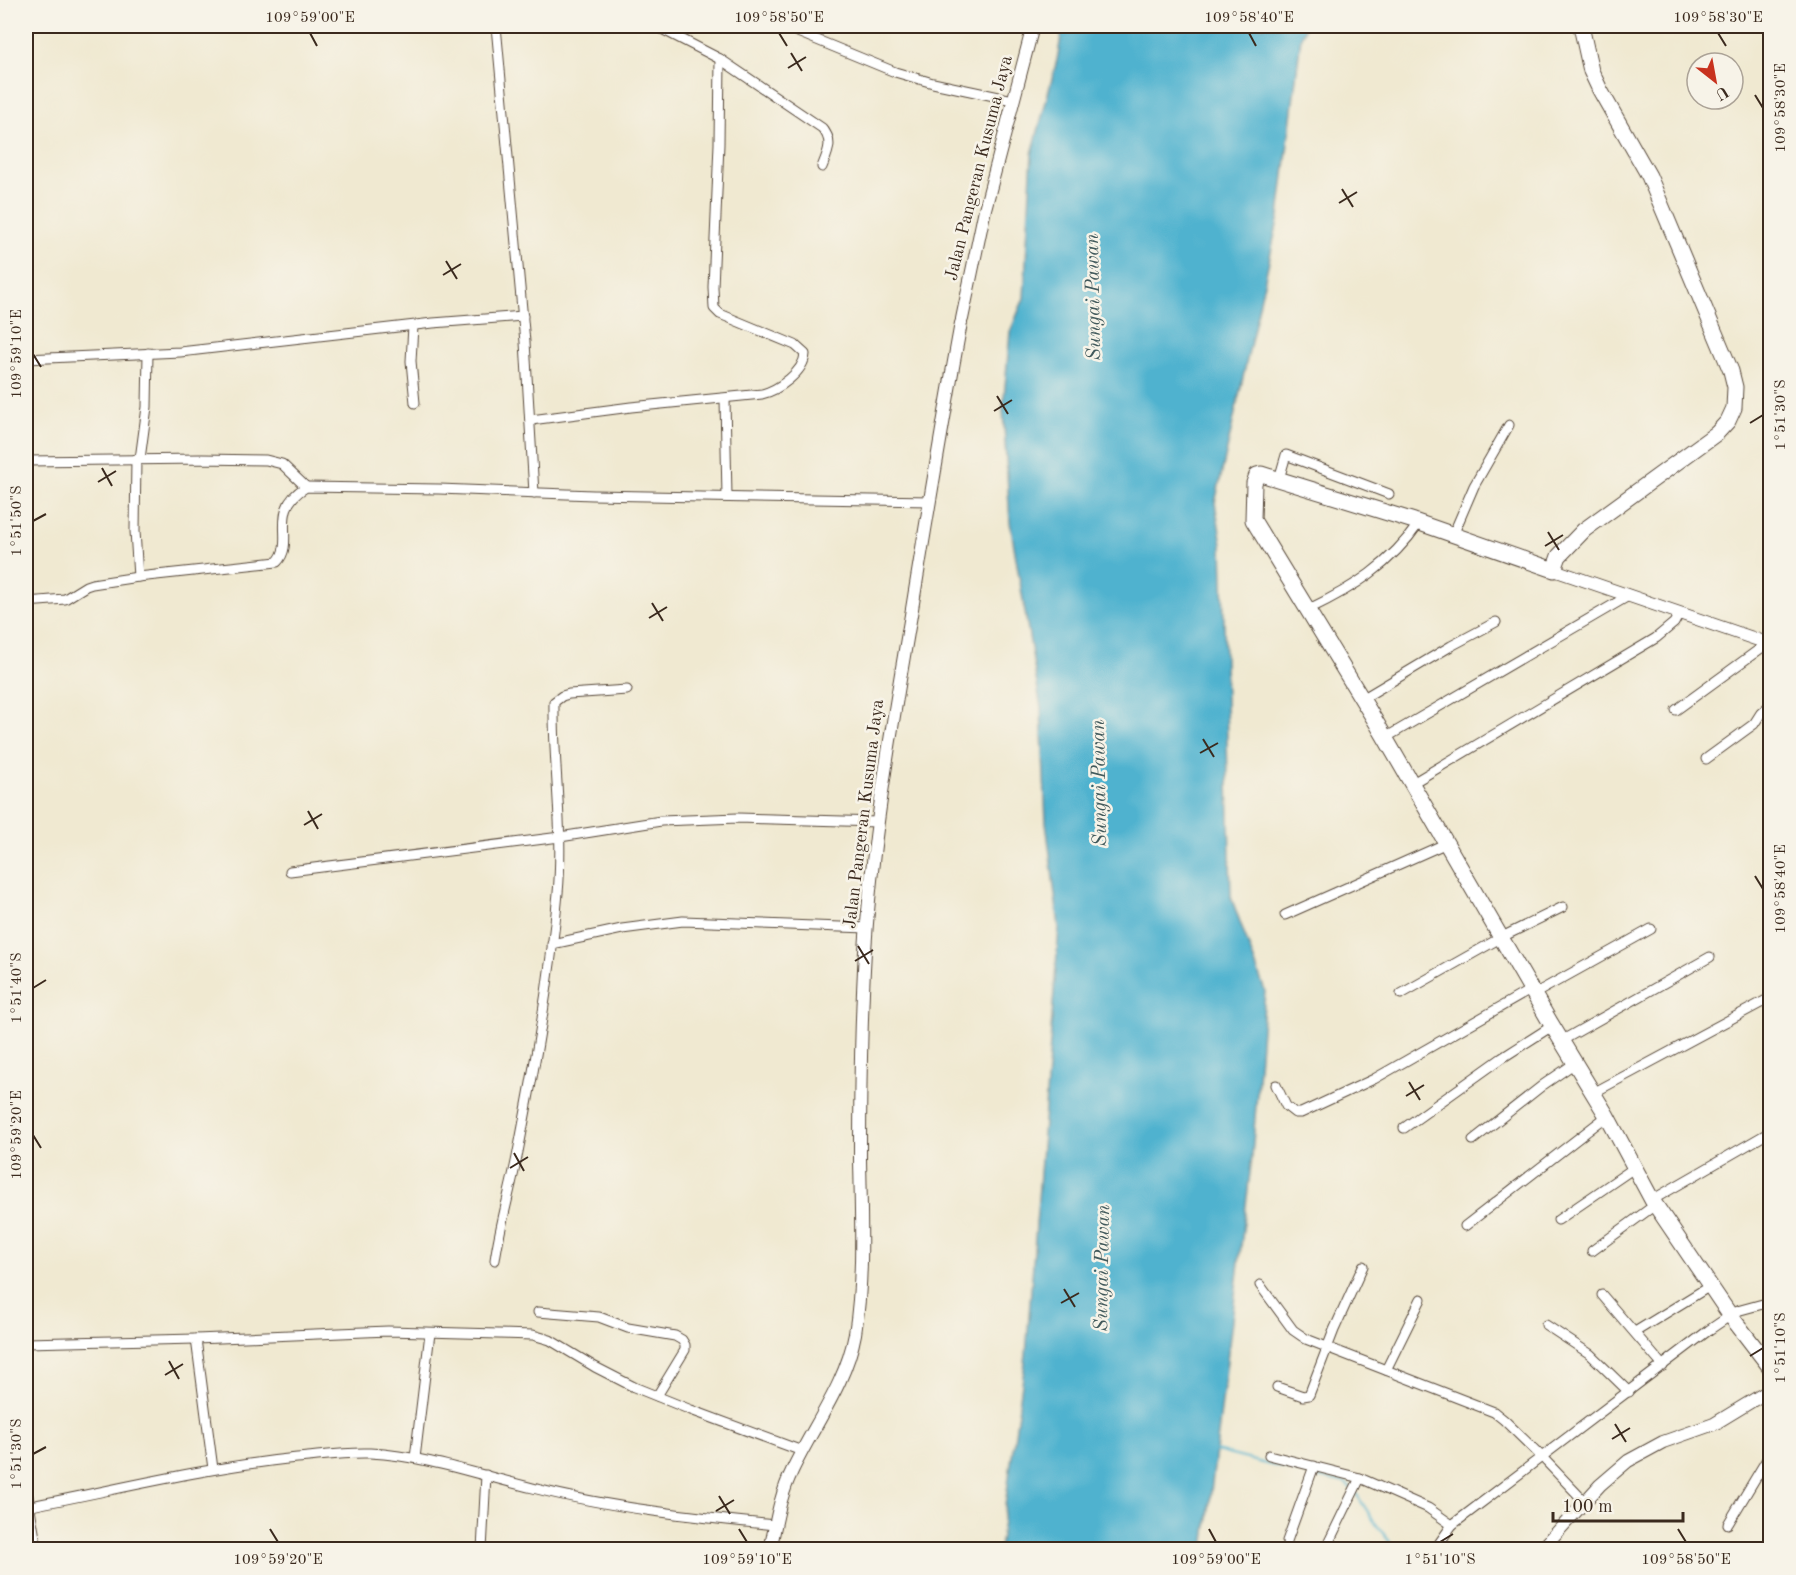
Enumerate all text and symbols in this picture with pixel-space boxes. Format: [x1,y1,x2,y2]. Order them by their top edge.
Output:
text: 109°59'00"E [265,11,355,26]
text: 109°58'50"E [734,11,824,26]
text: 109°58'40"E [1204,11,1294,26]
text: 109°58'30"E [1673,11,1763,26]
north arrow [1685,51,1745,111]
street label: Jalan Pangeran Kusuma Jaya [942,54,1016,282]
text: 109°58'30"E [1774,63,1789,153]
text: U [1712,82,1731,102]
water label: Sungai Pawan [1083,233,1105,361]
text: 109°59'10"E [10,309,25,399]
text: 1°51'30"S [1774,379,1789,451]
text: 1°51'50"S [10,485,25,557]
street label: Jalan Pangeran Kusuma Jaya [841,698,887,930]
water label: Sungai Pawan [1089,719,1111,847]
text: 109°58'40"E [1774,844,1789,934]
text: 1°51'40"S [10,952,25,1024]
text: 109°59'20"E [10,1090,25,1180]
water label: Sungai Pawan [1092,1204,1114,1332]
text: 1°51'10"S [1774,1312,1789,1384]
text: 1°51'30"S [10,1418,25,1490]
scale bar [1553,1485,1684,1523]
text: 100 m [1562,1498,1613,1516]
text: 109°59'20"E [233,1553,323,1568]
text: 109°59'10"E [702,1553,792,1568]
text: 109°59'00"E [1171,1553,1261,1568]
text: 1°51'10"S [1404,1553,1476,1568]
text: 109°58'50"E [1641,1553,1731,1568]

